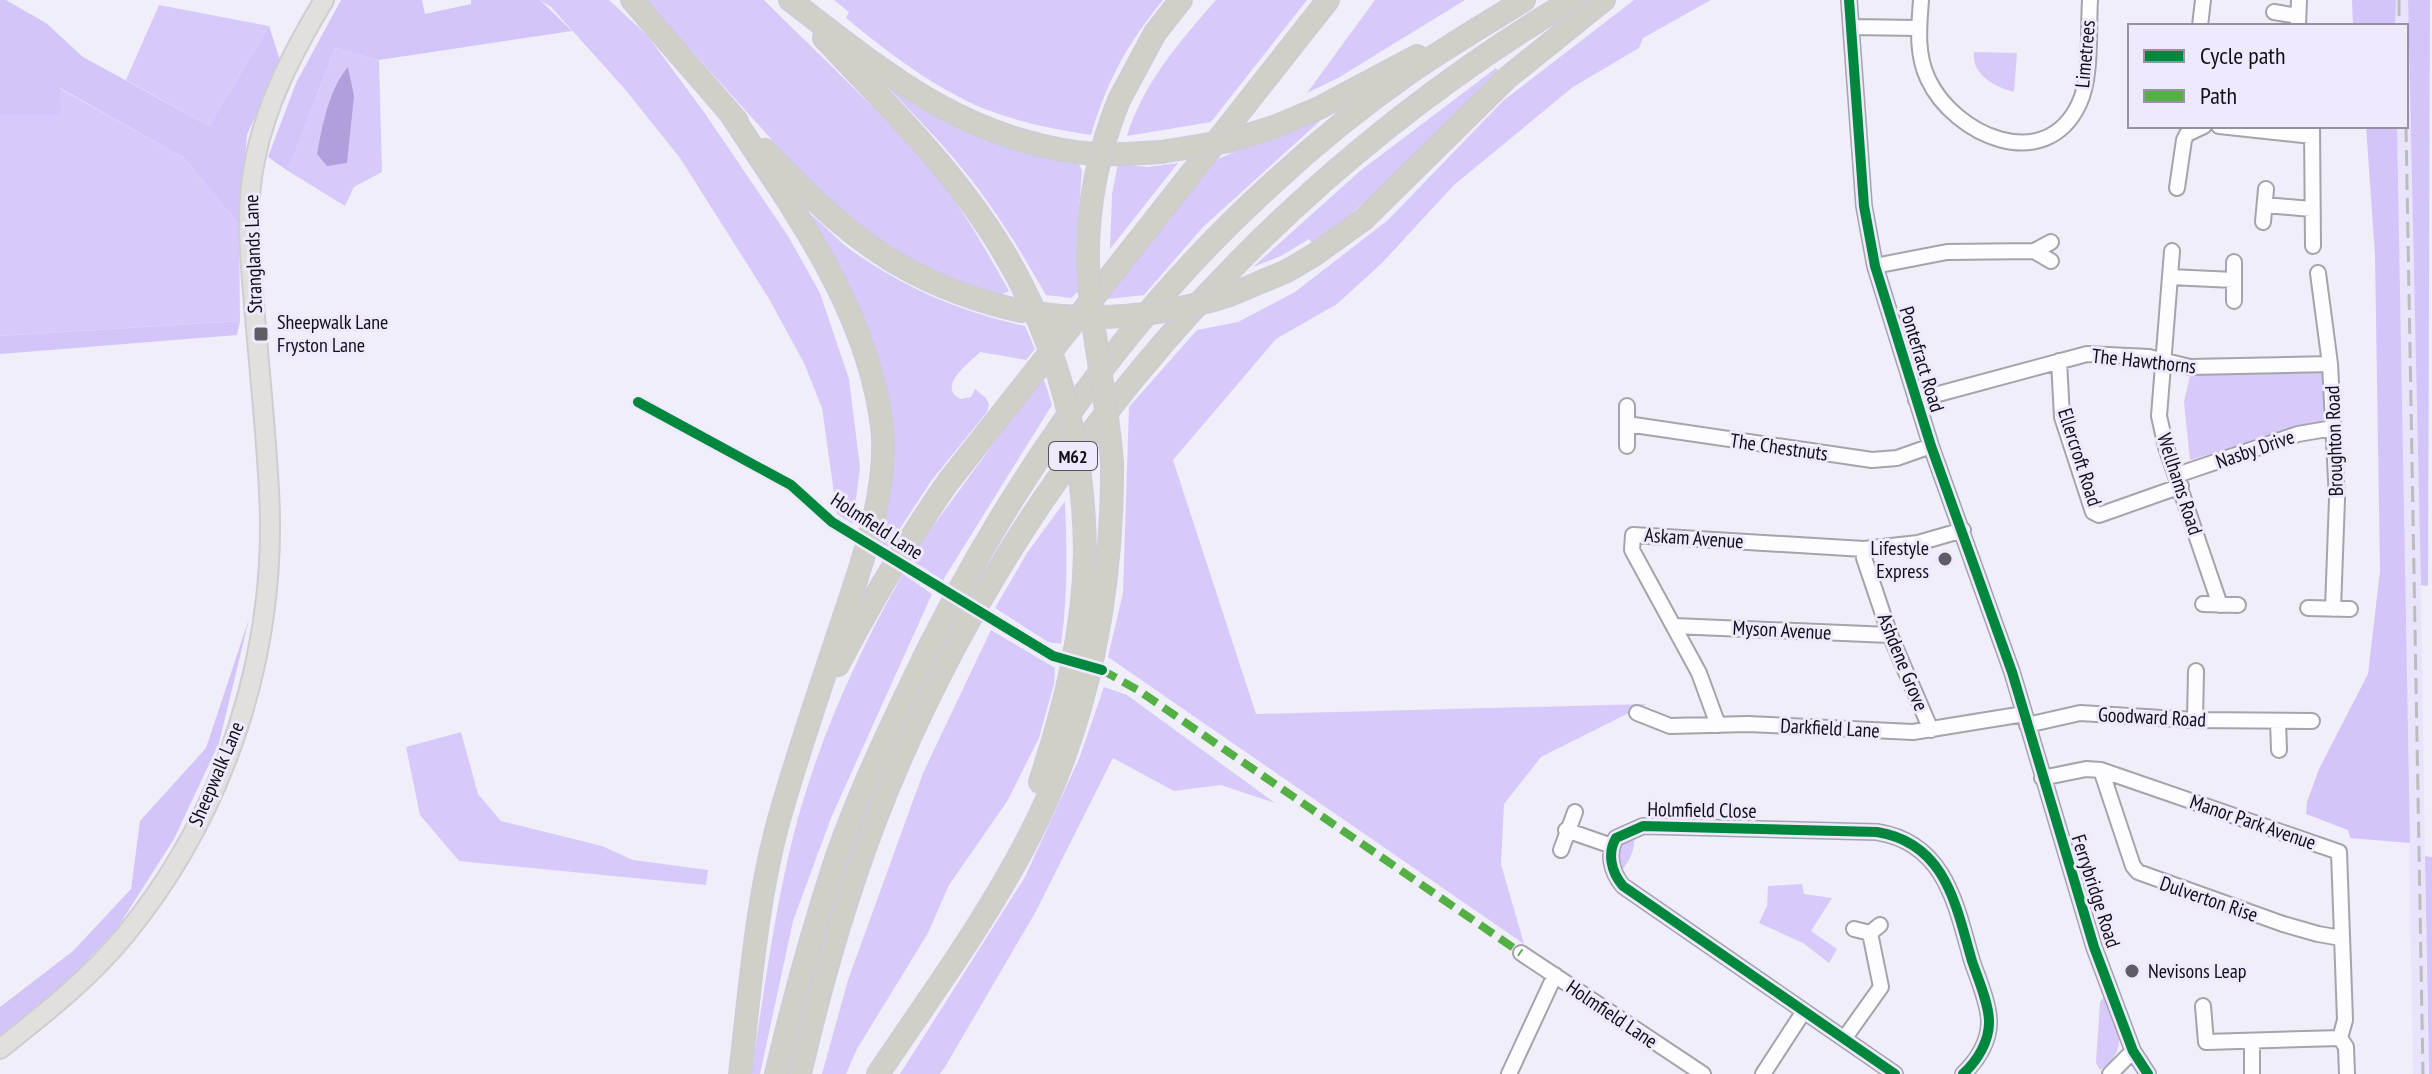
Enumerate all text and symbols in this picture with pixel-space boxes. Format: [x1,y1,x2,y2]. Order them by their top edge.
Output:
street label: Limetrees [2069,19,2101,89]
legend [2128,24,2408,128]
text: Cycle path [2200,40,2286,71]
text: Path [2200,80,2237,111]
street label: Stranglands Lane [238,194,268,314]
street label: Pontefract Road [1894,303,1950,415]
place label: Sheepwalk Lane Fryston Lane [277,309,388,358]
marker: Sheepwalk Lane Fryston Lane [252,325,270,343]
street label: The Hawthorns [2091,343,2198,379]
street label: Broughton Road [2319,385,2349,497]
street label: Ellercroft Road [2052,405,2108,509]
street label: Nasby Drive [2212,423,2298,475]
street label: The Chestnuts [1728,427,1830,467]
street label: Wellhams Road [2151,430,2209,538]
road number: M62 [1049,442,1097,470]
street label: Holmfield Lane [826,487,928,565]
street label: Askam Avenue [1644,522,1744,554]
place label: Lifestyle Express [1871,535,1929,584]
marker: Lifestyle Express [1936,550,1954,568]
street label: Ashdene Grove [1872,609,1934,715]
street label: Myson Avenue [1732,614,1832,646]
street label: Goodward Road [2097,701,2207,733]
street label: Darkfield Lane [1780,712,1880,744]
street label: Sheepwalk Lane [182,718,250,830]
street label: Manor Park Avenue [2187,788,2319,856]
street label: Holmfield Close [1647,796,1757,824]
street label: Ferrybridge Road [2065,831,2127,951]
street label: Dulverton Rise [2157,870,2261,928]
place label: Nevisons Leap [2148,958,2246,984]
marker: Nevisons Leap [2123,962,2141,980]
street label: Holmfield Lane [1561,974,1663,1054]

